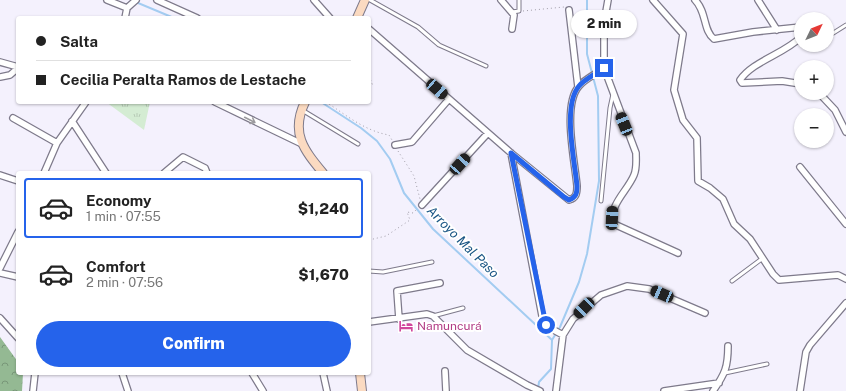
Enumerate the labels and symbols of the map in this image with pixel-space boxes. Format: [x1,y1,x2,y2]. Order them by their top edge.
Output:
callout: 2 min [571,10,637,38]
north arrow [794,12,834,52]
route end [595,59,613,77]
car [424,77,450,101]
car [614,111,634,137]
one-way arrow [243,116,255,124]
car [448,151,472,177]
water label: Arroyo Mal Paso [424,203,502,281]
car [605,206,619,230]
car [649,284,675,304]
car [571,295,597,321]
route start [537,316,555,334]
hotel icon: Namuncurá [398,318,414,334]
place label: Namuncurá [417,319,482,333]

